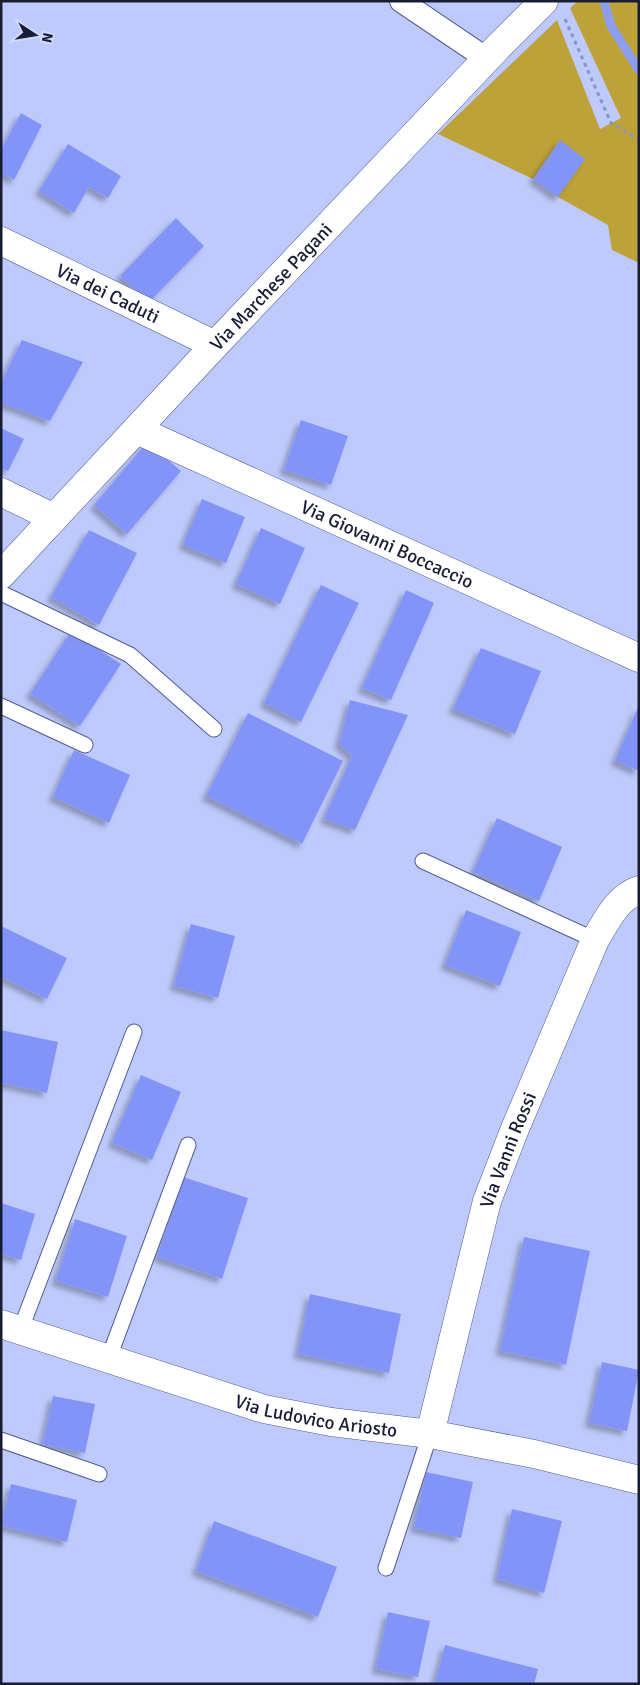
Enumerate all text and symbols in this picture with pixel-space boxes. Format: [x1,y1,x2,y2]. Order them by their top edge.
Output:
north arrow [10,10,60,60]
text: N [38,31,57,44]
street label: Via Marchese Pagani [205,218,338,356]
street label: Via dei Caduti [52,259,163,329]
street label: Via Giovanni Boccaccio [297,495,477,594]
street label: Via Vanni Rossi [475,1089,542,1210]
street label: Via Ludovico Ariosto [232,1389,399,1443]

